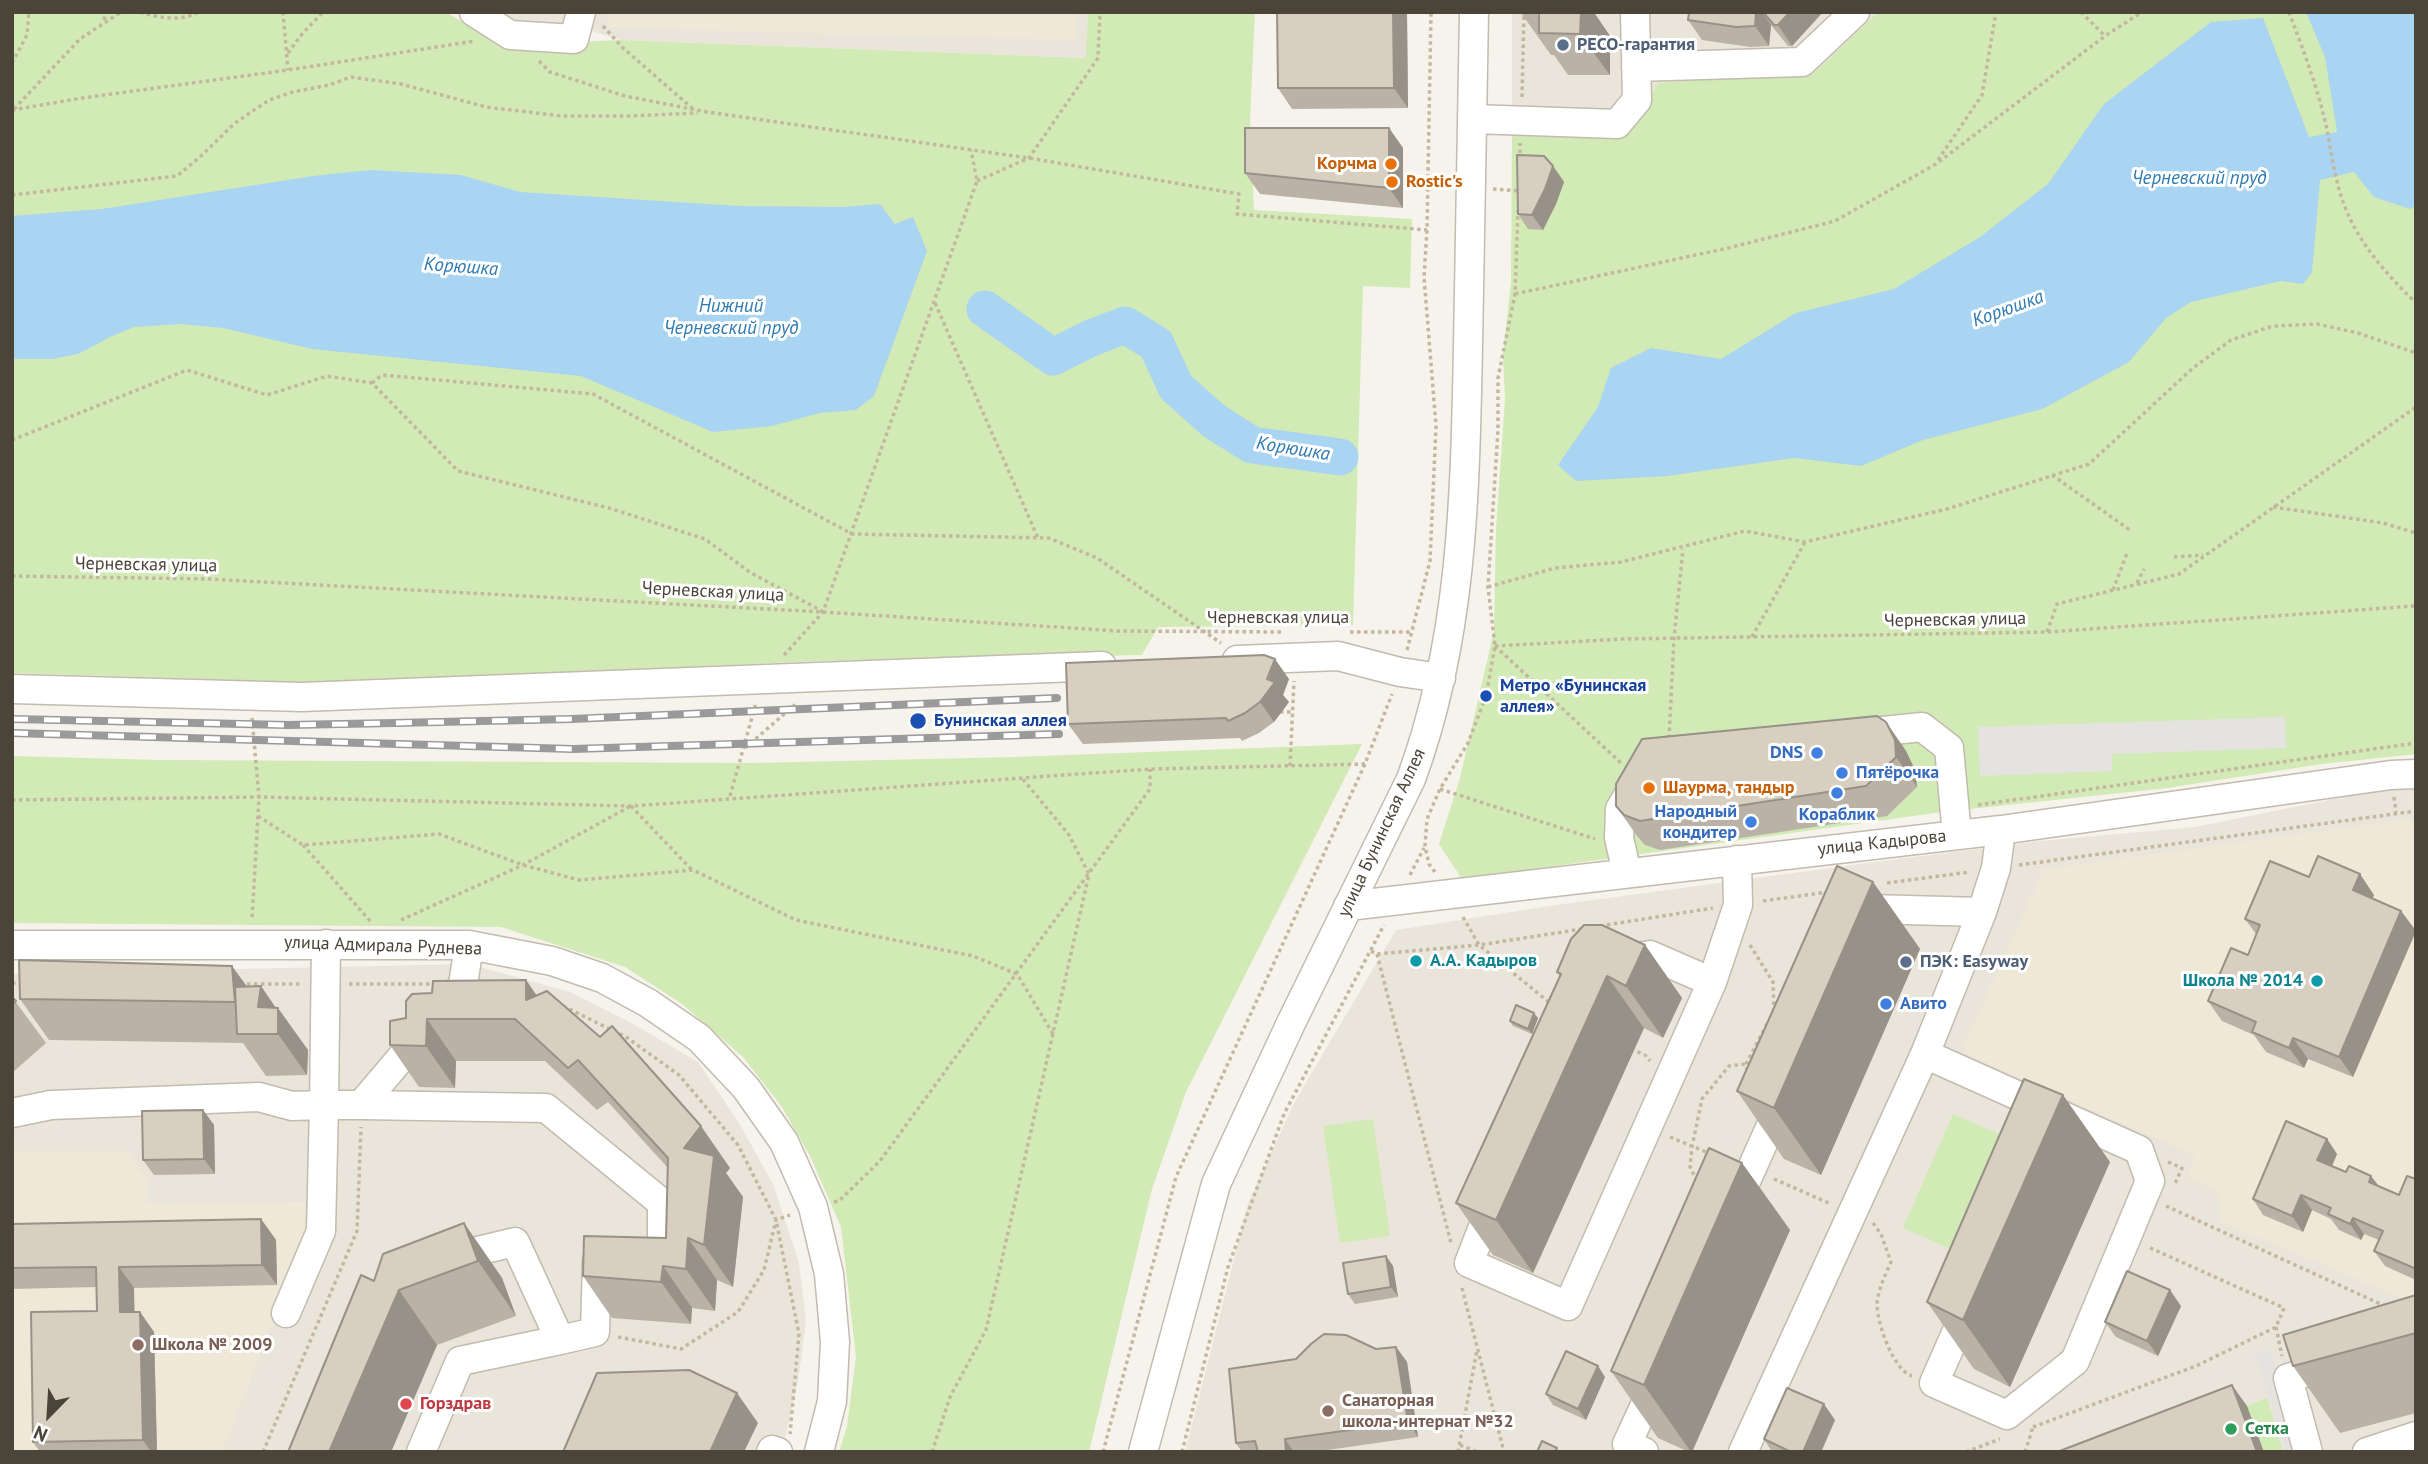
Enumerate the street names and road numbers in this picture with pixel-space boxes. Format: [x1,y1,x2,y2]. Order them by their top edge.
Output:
street label: Черневская улица [75,553,217,577]
street label: Черневская улица [641,577,785,607]
street label: Черневская улица [1207,607,1349,629]
street label: Черневская улица [1884,608,2026,632]
street label: улица Бунинская Аллея [1333,745,1431,921]
street label: улица Кадырова [1817,825,1947,861]
street label: улица Адмирала Руднева [283,932,483,960]

